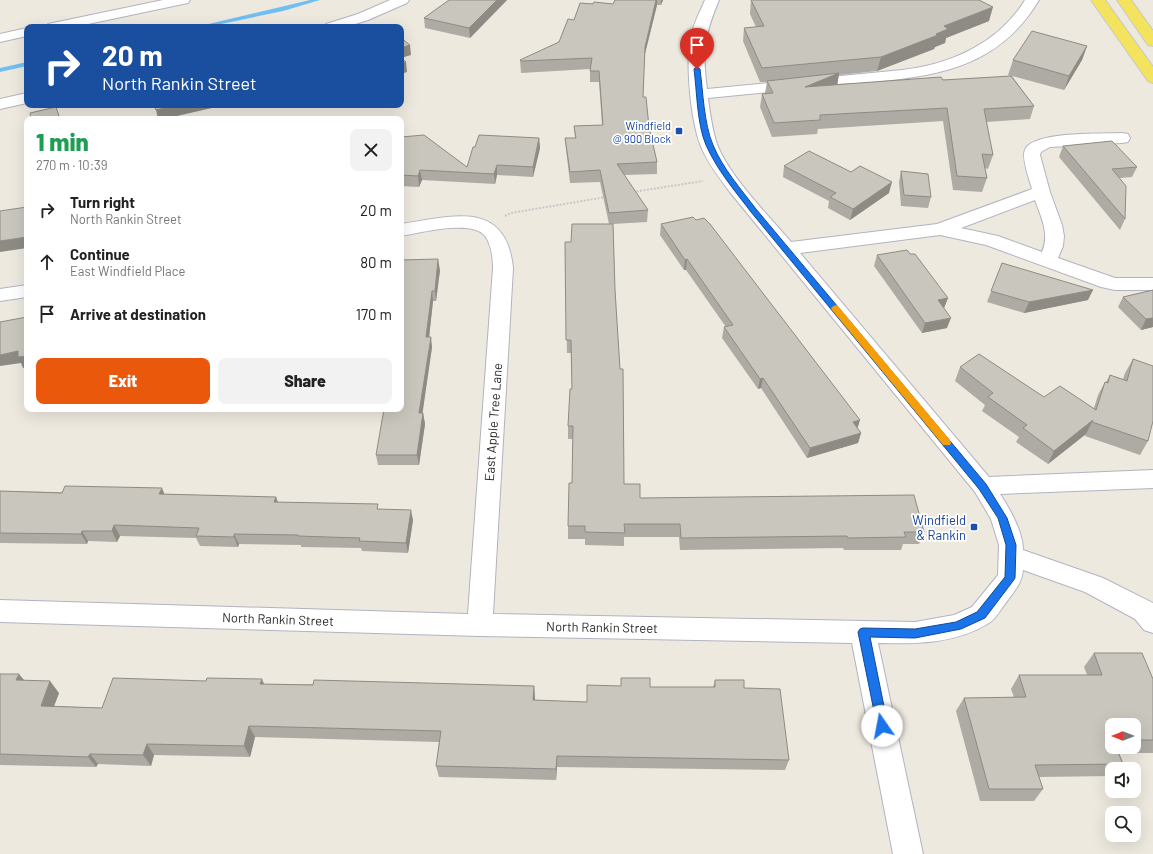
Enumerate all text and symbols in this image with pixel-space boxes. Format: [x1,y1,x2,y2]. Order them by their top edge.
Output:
pin [680,28,714,69]
icon: arrive [686,34,708,56]
text: 20 m [102,38,163,72]
icon: right [36,40,88,92]
text: North Rankin Street [102,72,257,94]
place label: Windfield @ 900 Block [613,119,671,145]
marker: Windfield @ 900 Block [674,126,684,136]
text: 1 min [36,127,89,156]
button: close [350,129,392,171]
text: 270 m · 10:39 [36,157,108,173]
text: Turn right [70,193,135,211]
icon: right [36,199,58,221]
text: 20 m [360,201,392,219]
text: North Rankin Street [70,211,182,227]
text: Continue [70,245,130,263]
icon: ahead [36,251,58,273]
text: 80 m [360,253,392,271]
text: East Windfield Place [70,263,185,279]
icon: arrive [36,303,58,325]
text: Arrive at destination [70,305,206,323]
text: 170 m [356,305,392,323]
button: Exit [36,358,210,404]
button: Share [218,358,392,404]
street label: East Apple Tree Lane [481,362,505,482]
place label: Windfield & Rankin [912,512,966,543]
marker: Windfield & Rankin [969,522,979,532]
street label: North Rankin Street [222,609,334,629]
street label: North Rankin Street [546,618,658,636]
position arrow [861,705,903,747]
north arrow [1105,718,1141,754]
map controls [1105,718,1141,842]
button: sound [1105,762,1141,798]
button: search [1105,806,1141,842]

